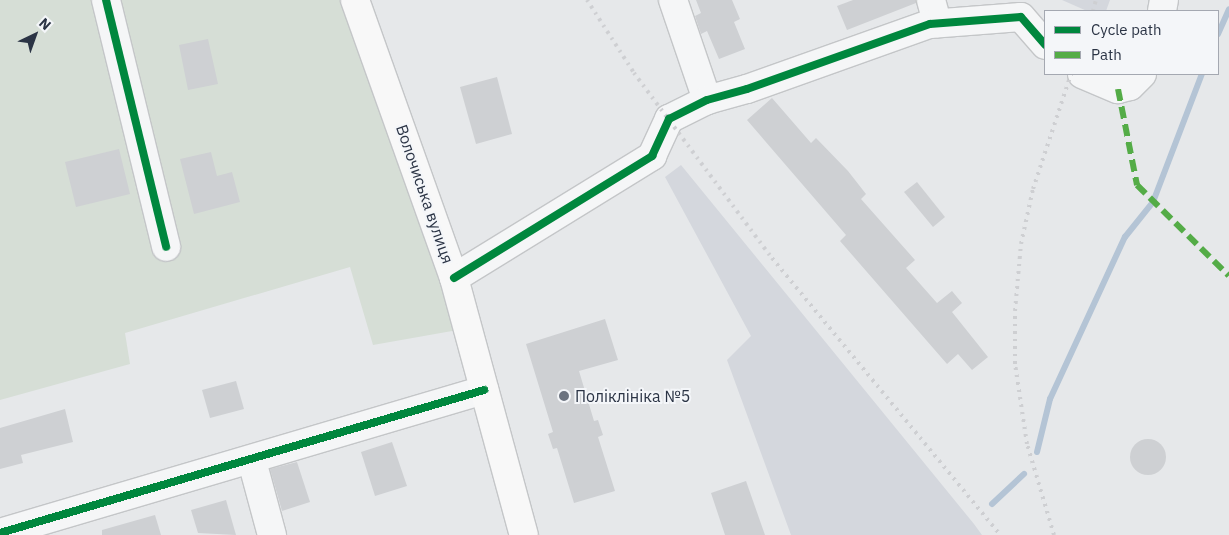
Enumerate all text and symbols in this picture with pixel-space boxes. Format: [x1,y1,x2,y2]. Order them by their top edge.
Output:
north arrow [10,10,60,60]
legend [1044,10,1219,75]
text: N [35,14,55,34]
text: Cycle path [1091,20,1162,39]
text: Path [1091,45,1122,64]
street label: Волочиська вулиця [392,122,458,266]
place label: Поліклініка №5 [575,386,690,406]
marker: Поліклініка №5 [557,389,571,403]

